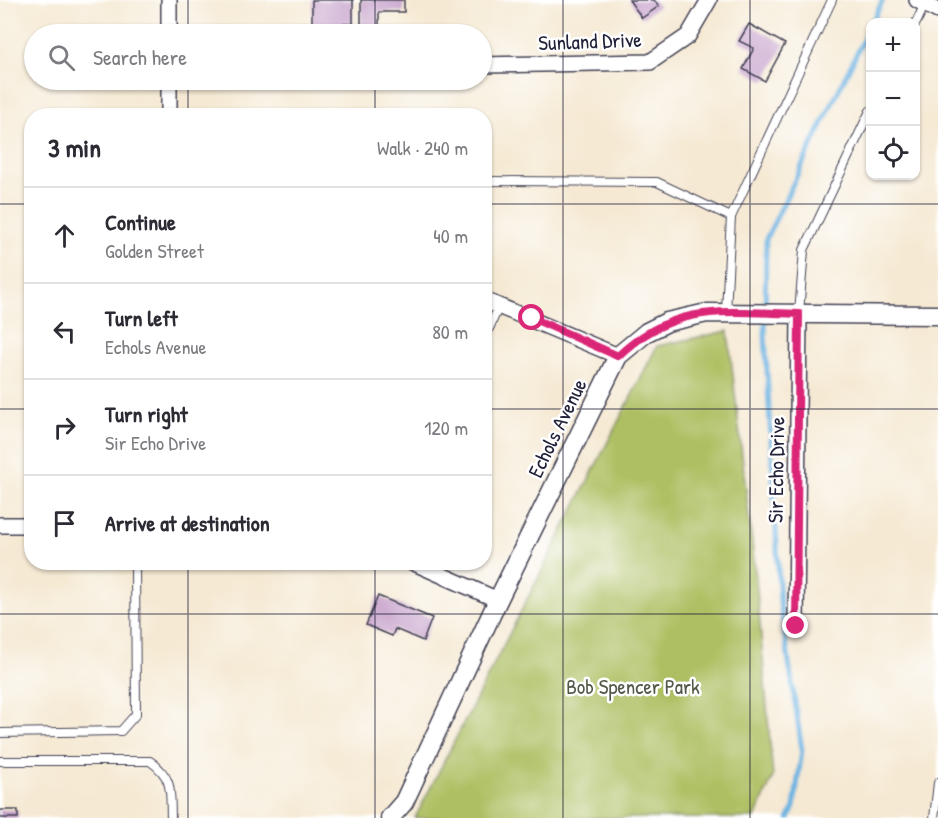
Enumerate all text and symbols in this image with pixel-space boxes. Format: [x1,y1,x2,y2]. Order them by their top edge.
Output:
map controls [866,18,920,180]
button: + [866,18,920,72]
search box [24,24,492,90]
street label: Sunland Drive [538,25,642,57]
icon: search [45,41,78,74]
text: Search here [93,42,187,72]
button: − [866,72,920,126]
button: locate [866,126,920,180]
text: 3 min [48,130,101,165]
text: Walk · 240 m [377,134,468,161]
text: Continue [105,207,176,237]
icon: ahead [48,219,81,252]
text: 40 m [433,222,468,249]
text: Golden Street [105,237,204,264]
text: Turn left [105,303,178,333]
route start [518,304,544,330]
icon: left [48,315,81,348]
text: 80 m [432,318,468,345]
text: Echols Avenue [105,333,206,360]
street label: Echols Avenue [521,374,593,482]
text: Turn right [105,399,188,429]
icon: right [48,411,81,444]
text: 120 m [424,414,468,441]
street label: Sir Echo Drive [761,417,791,523]
text: Sir Echo Drive [105,429,206,456]
icon: arrive [48,507,81,540]
text: Arrive at destination [105,508,270,538]
route end [782,612,808,638]
park label: Bob Spencer Park [566,672,700,701]

